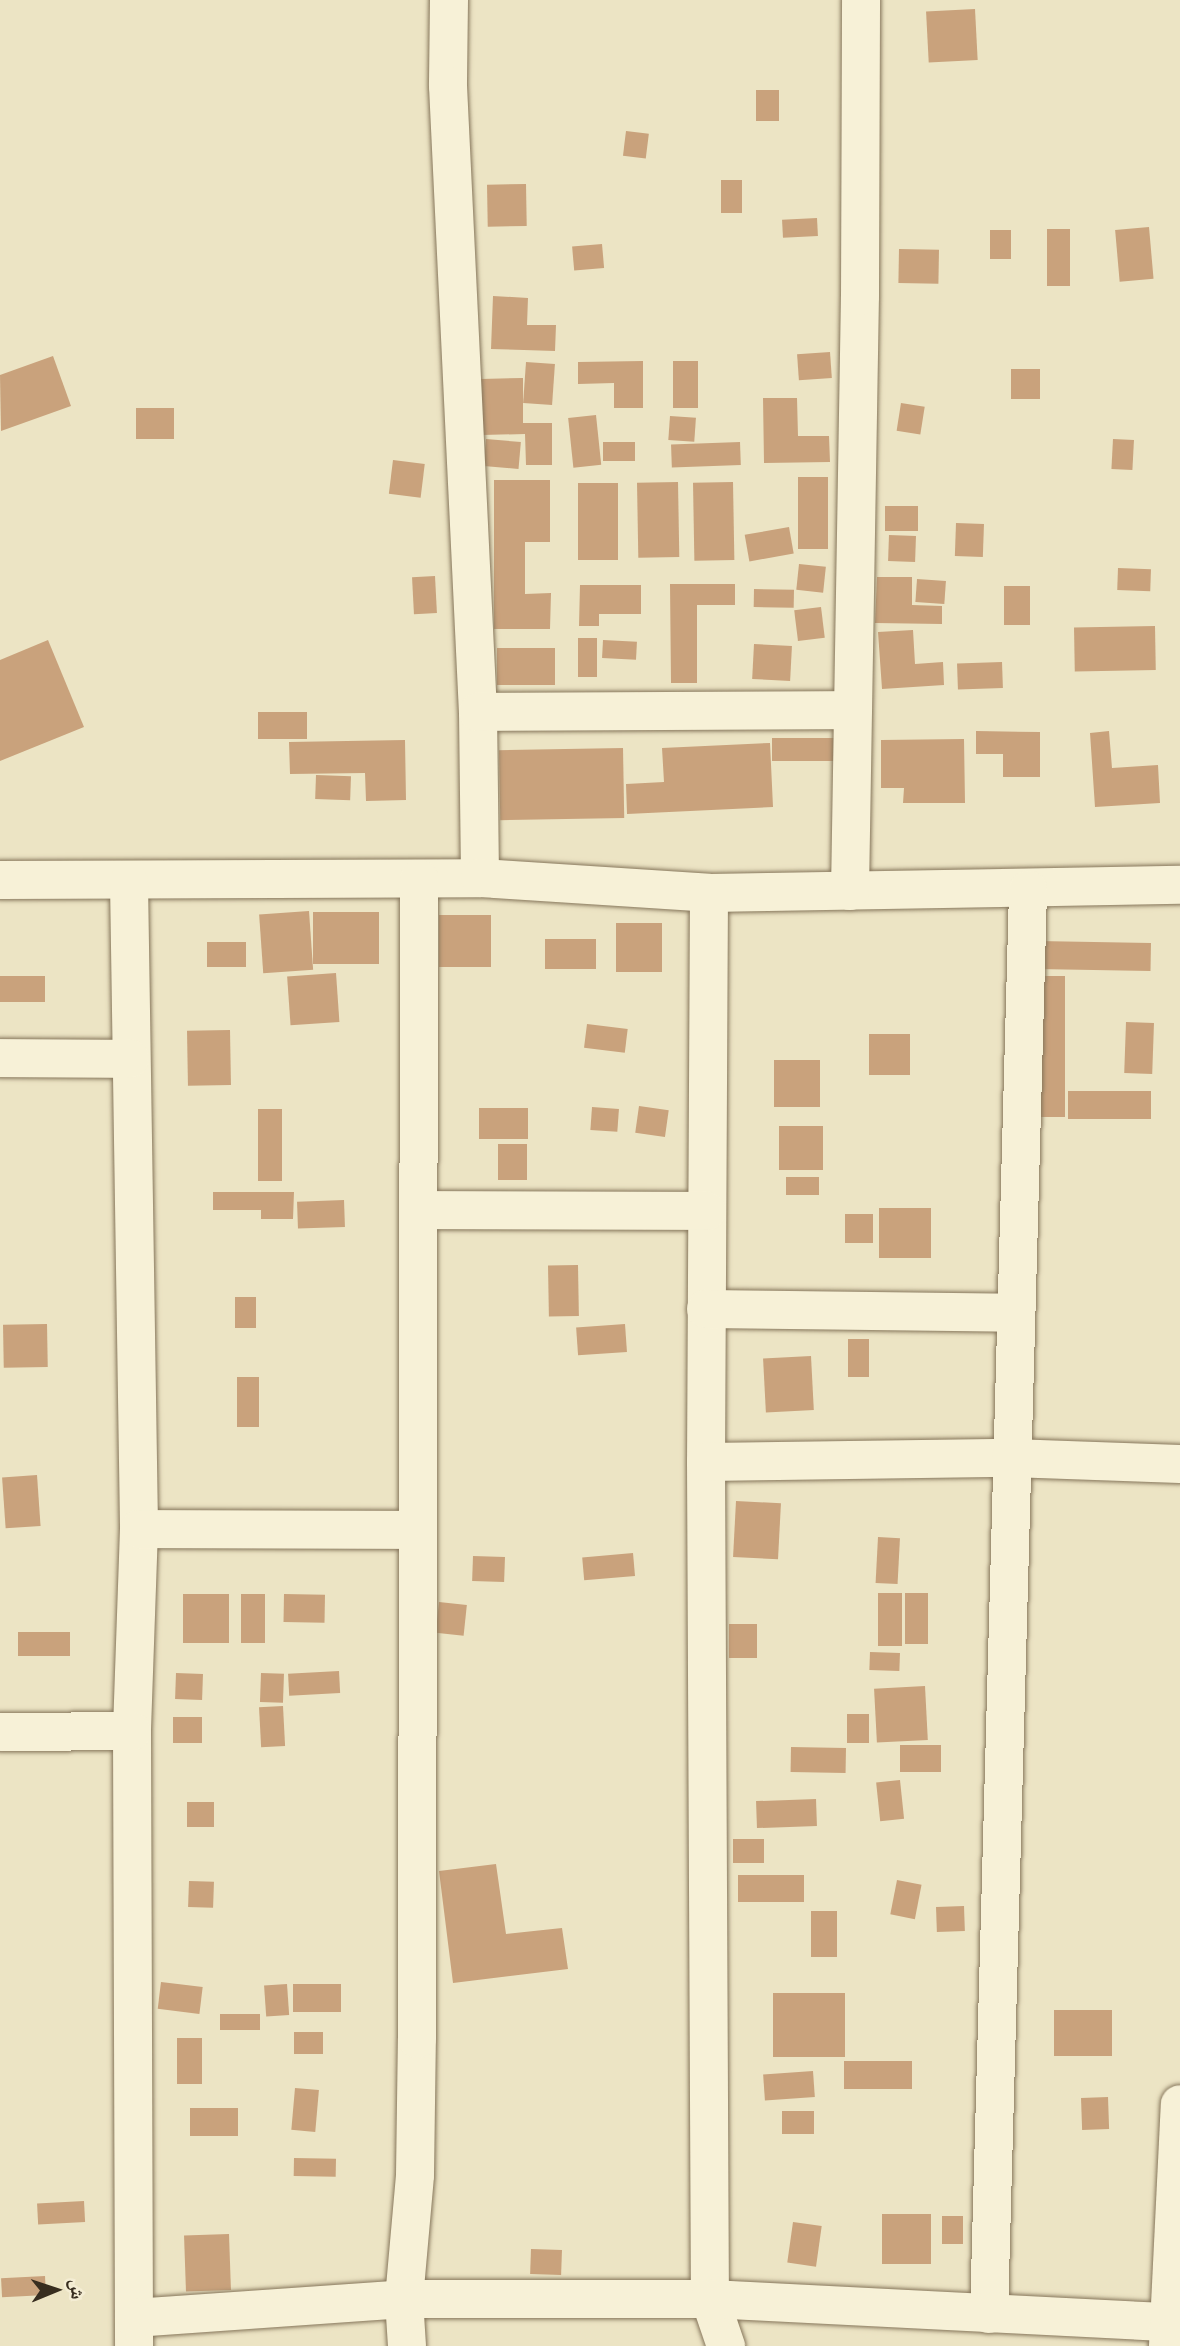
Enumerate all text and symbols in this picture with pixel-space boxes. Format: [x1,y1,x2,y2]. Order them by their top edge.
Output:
north arrow [21,2255,91,2325]
text: ش [66,2279,89,2300]

